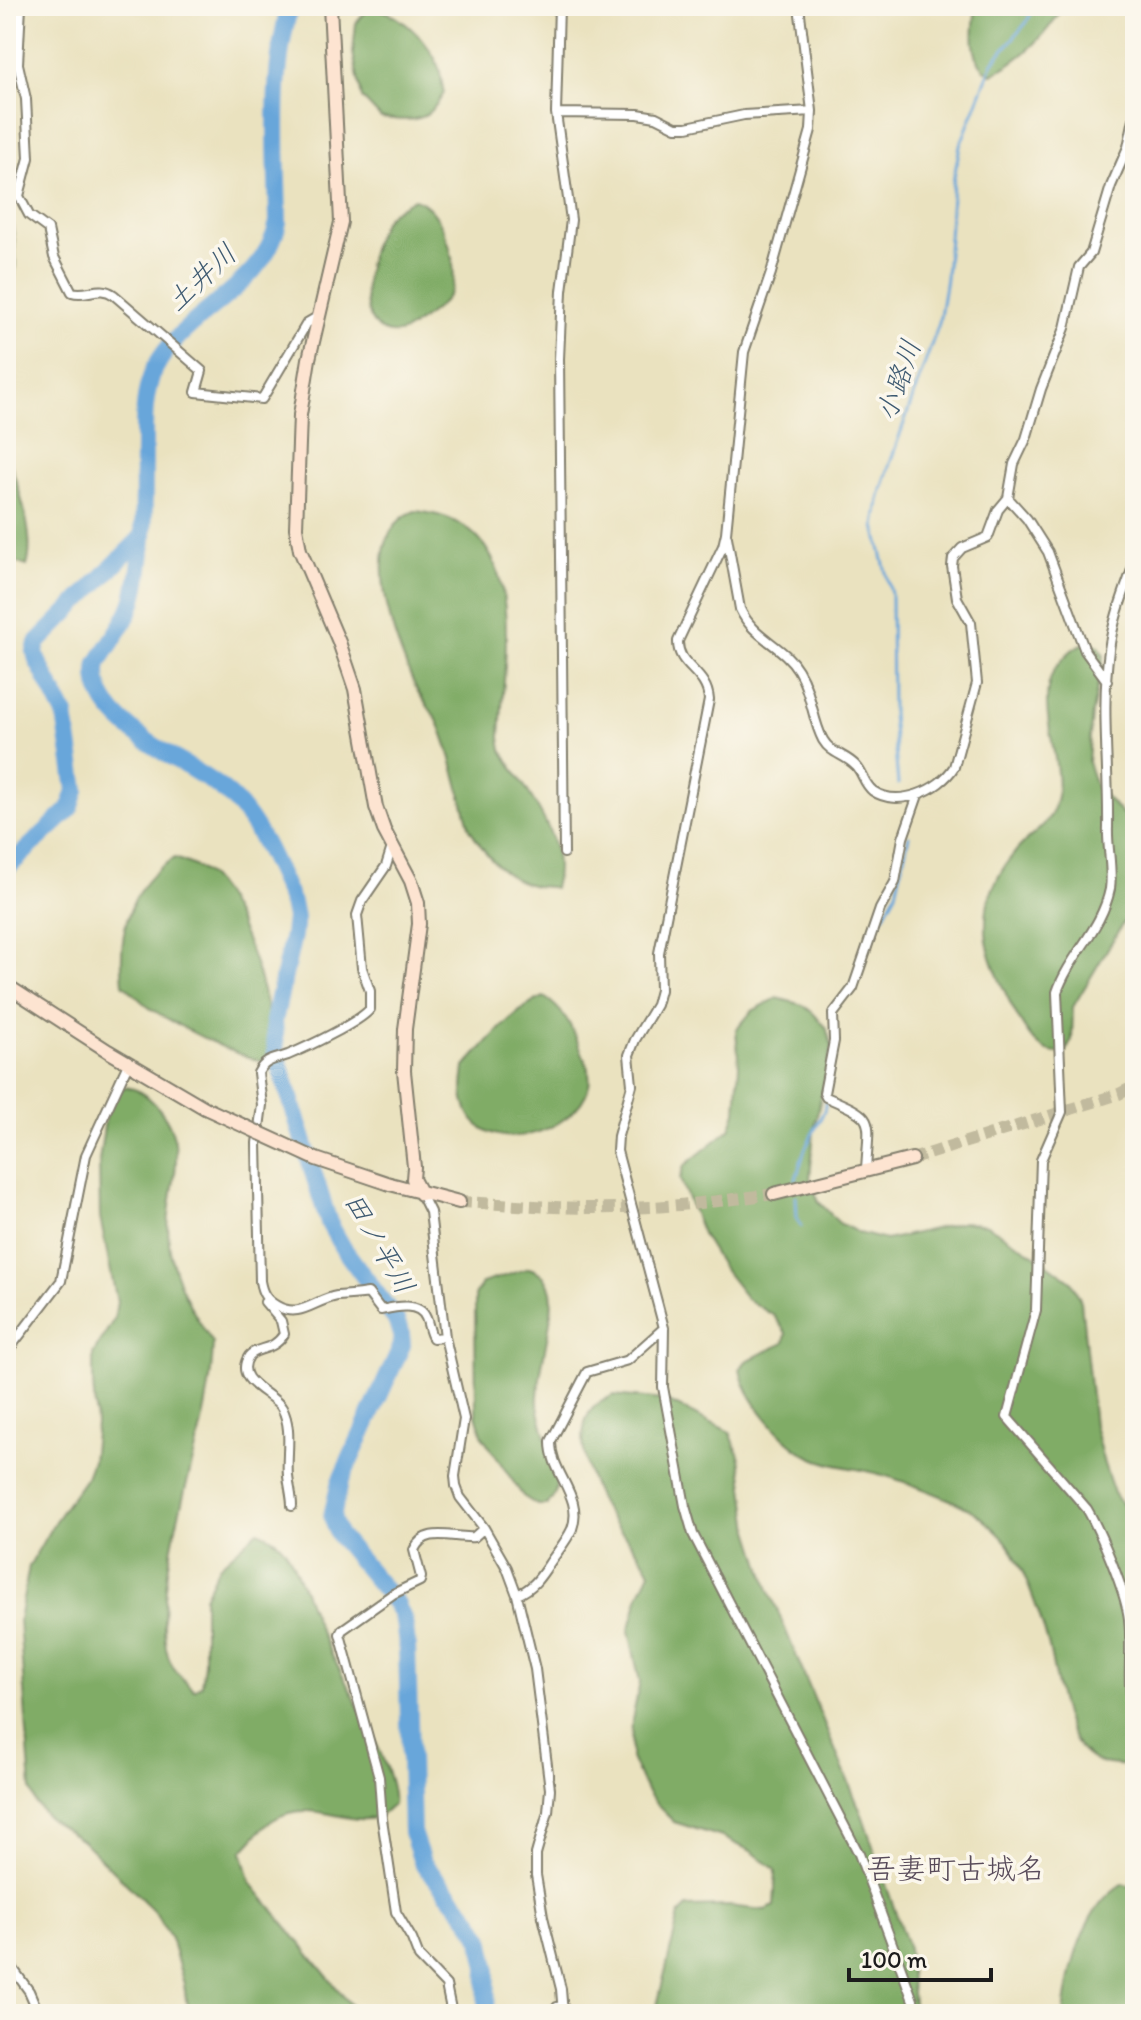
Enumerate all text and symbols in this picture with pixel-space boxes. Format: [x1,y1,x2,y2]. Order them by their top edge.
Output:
water label: 土井川 [159,236,243,318]
water label: 小路川 [868,335,928,425]
water label: 田ノ平川 [337,1186,423,1300]
district label: 吾妻町古城名 [866,1850,1046,1887]
scale bar [849,1932,991,1982]
text: 100 m [861,1945,927,1974]

